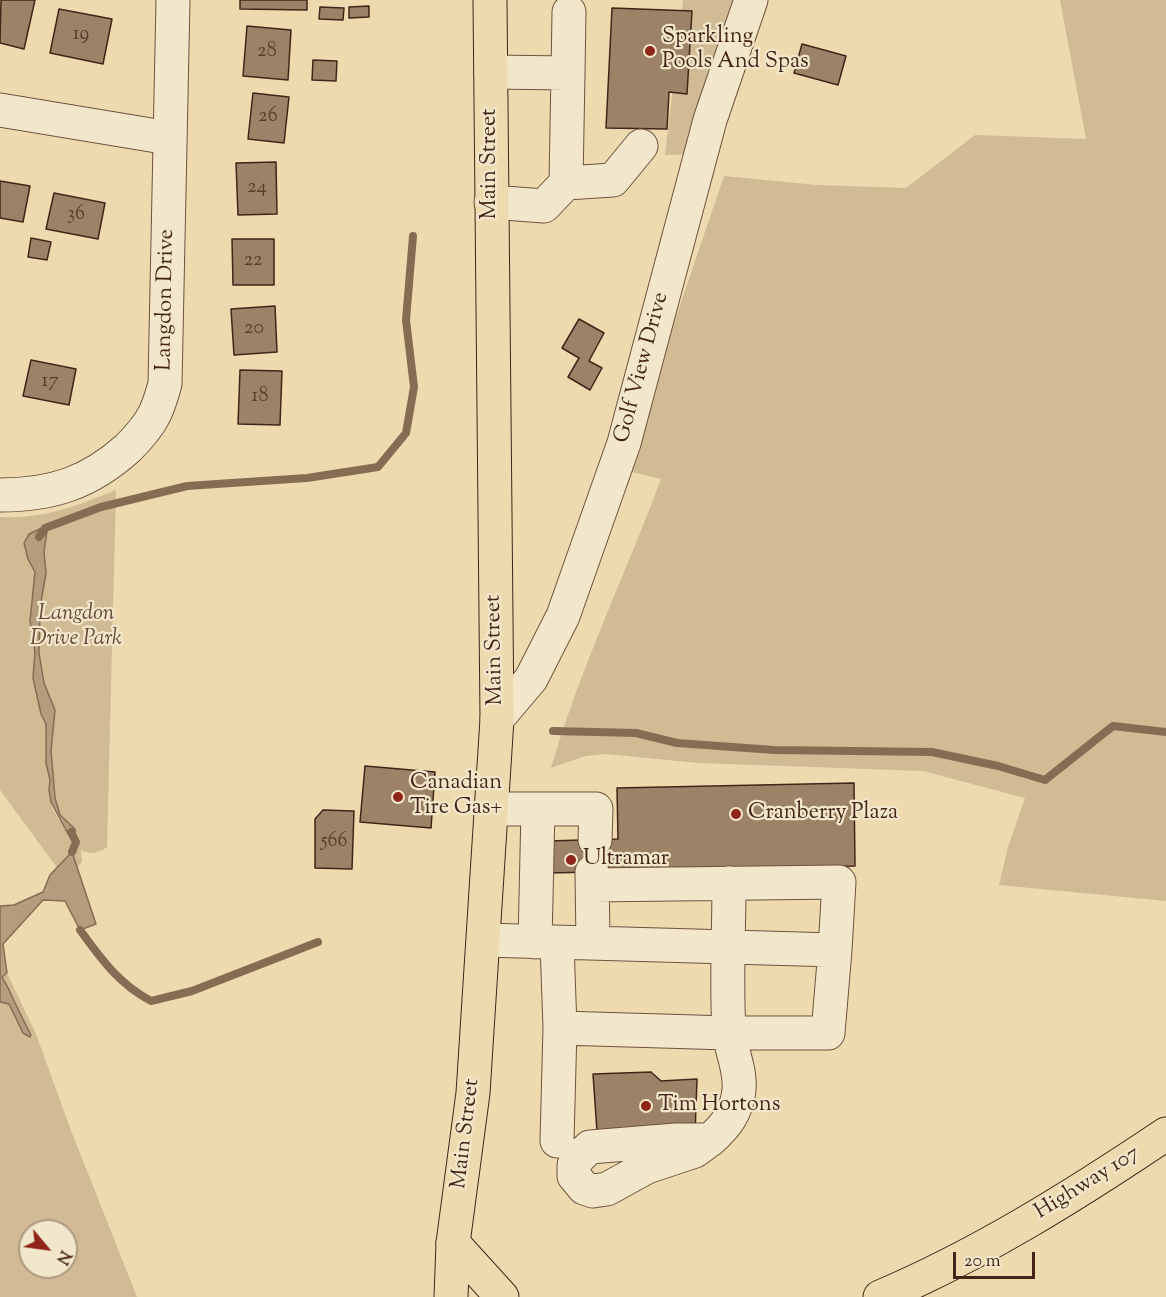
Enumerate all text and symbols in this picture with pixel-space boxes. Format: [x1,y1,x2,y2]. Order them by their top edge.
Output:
house number: 19 [73,24,89,48]
place label: Sparkling Pools And Spas [662,25,809,76]
house number: 28 [257,41,277,65]
marker: Sparkling Pools And Spas [643,44,657,58]
house number: 26 [258,106,278,130]
street label: Main Street [478,108,504,220]
house number: 24 [247,177,267,201]
house number: 36 [67,204,85,228]
street label: Langdon Drive [153,229,181,371]
house number: 22 [244,250,262,274]
street label: Golf View Drive [610,290,676,446]
house number: 20 [244,318,264,342]
house number: 17 [42,371,58,395]
house number: 18 [252,386,268,410]
street label: Main Street [482,594,510,706]
park label: Langdon Drive Park [30,602,122,654]
place label: Canadian Tire Gas+ [410,771,502,822]
marker: Canadian Tire Gas+ [391,790,405,804]
place label: Cranberry Plaza [748,801,898,827]
marker: Cranberry Plaza [729,807,743,821]
house number: 566 [321,831,347,855]
place label: Ultramar [583,847,669,873]
marker: Ultramar [564,853,578,867]
street label: Main Street [447,1077,487,1191]
place label: Tim Hortons [658,1093,780,1119]
marker: Tim Hortons [639,1099,653,1113]
street label: Highway 107 [1031,1141,1145,1227]
north arrow [18,1219,78,1279]
scale bar [956,1240,1038,1278]
text: N [49,1246,76,1268]
text: 20 m [964,1249,1001,1275]

